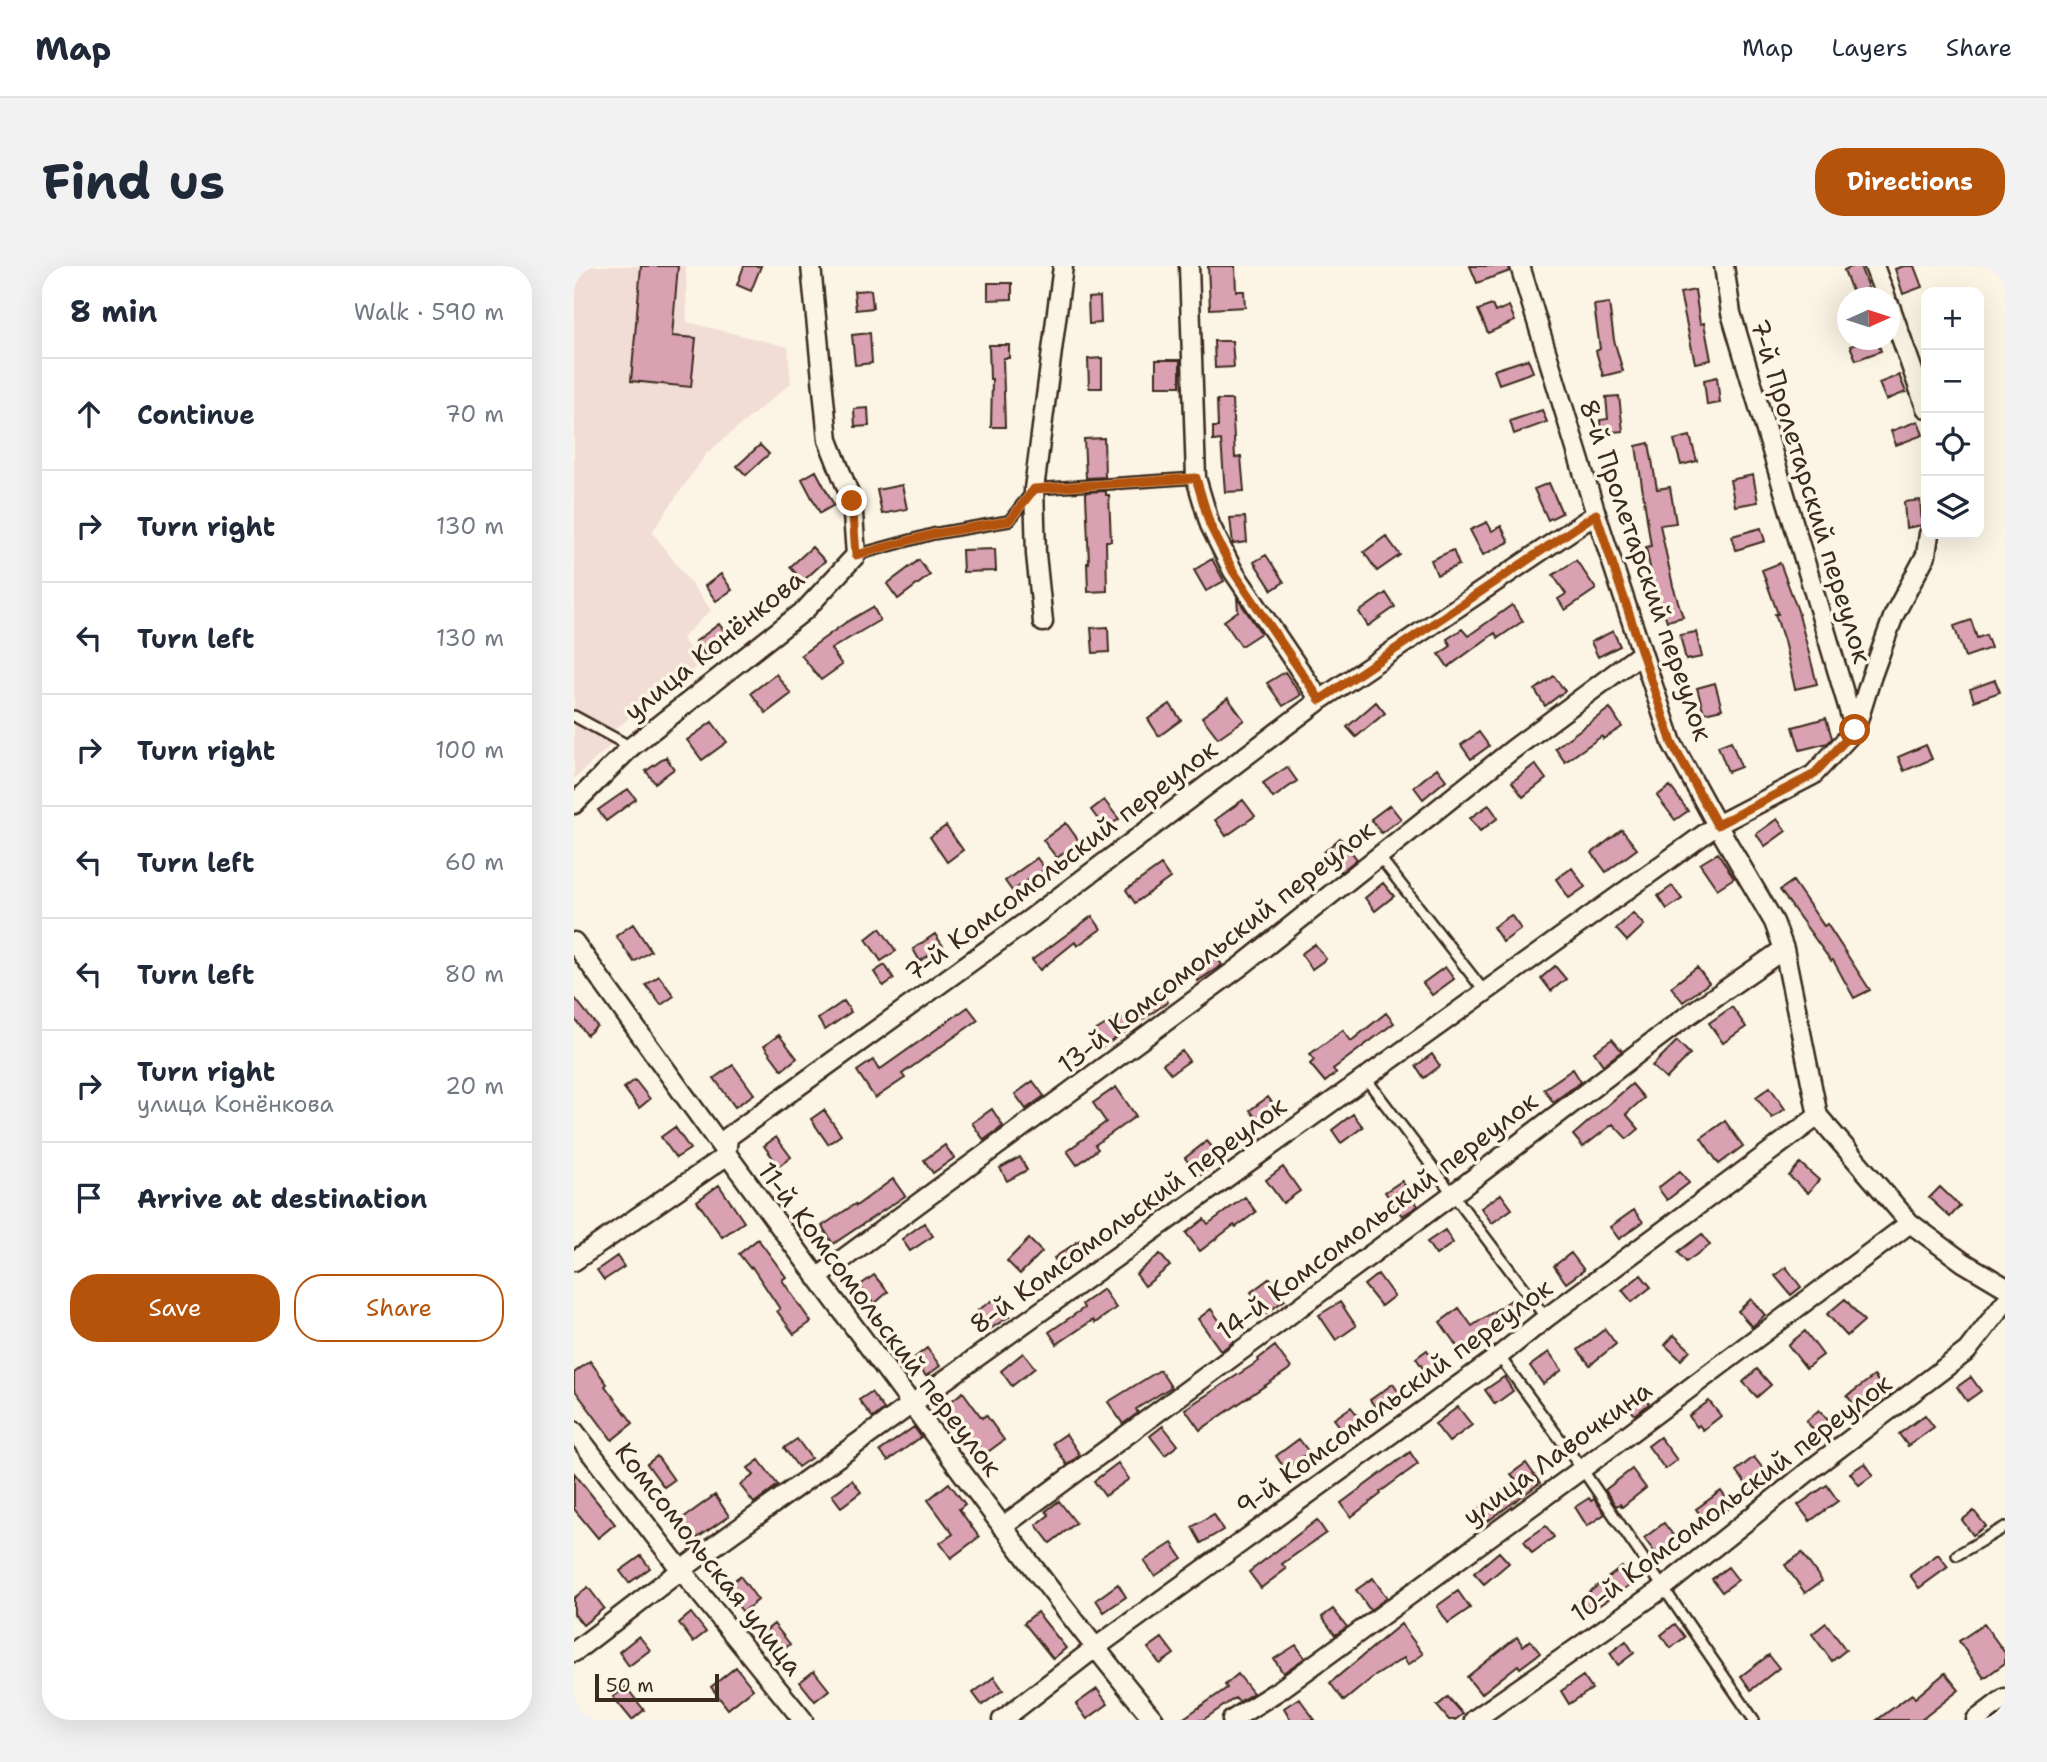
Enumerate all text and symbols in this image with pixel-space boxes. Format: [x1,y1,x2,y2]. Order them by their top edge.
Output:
text: Map [35,26,111,71]
text: Map [1742,32,1793,64]
text: Layers [1831,32,1908,64]
text: Share [1946,32,2012,64]
button: Directions [1815,148,2005,216]
text: Find us [42,149,225,215]
north arrow [1837,287,1900,350]
map controls [1921,287,1984,539]
button: + [1921,287,1984,350]
text: 8 min [70,291,157,332]
text: Walk · 590 m [354,297,504,327]
street label: 7-й Пролетарский переулок [1742,314,1881,668]
button: − [1921,350,1984,413]
street label: 8-й Пролетарский переулок [1571,394,1722,745]
icon: ahead [70,395,108,433]
text: Continue [137,397,255,432]
text: 70 m [445,399,504,429]
button: locate [1921,413,1984,476]
button: layers [1921,476,1984,539]
route end [836,485,867,516]
icon: right [70,507,108,545]
text: Turn right [137,509,275,544]
text: 130 m [436,511,504,541]
street label: улица Конёнкова [616,561,811,728]
icon: left [70,619,108,657]
text: Turn left [137,621,254,656]
text: 130 m [436,623,504,653]
route start [1839,714,1870,745]
icon: right [70,731,108,769]
street label: 7-й Комсомольский переулок [897,731,1224,990]
text: Turn right [137,733,275,768]
text: 100 m [435,735,504,765]
street label: 13-й Комсомольский переулок [1050,812,1381,1081]
icon: left [70,843,108,881]
text: Turn left [137,845,254,880]
text: 60 m [445,847,504,877]
icon: left [70,955,108,993]
text: Turn left [137,957,254,992]
text: 80 m [445,959,504,989]
text: Turn right [137,1054,275,1089]
icon: right [70,1067,108,1105]
text: 20 m [445,1071,504,1101]
street label: 14-й Комсомольский переулок [1209,1083,1544,1348]
street label: 8-й Комсомольский переулок [962,1088,1293,1341]
text: улица Конёнкова [137,1089,334,1119]
street label: 11-й Комсомольский переулок [750,1154,1010,1483]
icon: arrive [70,1179,108,1217]
text: Arrive at destination [137,1181,427,1216]
street label: 9-й Комсомольский переулок [1228,1270,1559,1523]
button: Save [70,1274,280,1342]
button: Share [294,1274,504,1342]
street label: 10-й Комсомольский переулок [1563,1365,1898,1630]
street label: улица Лавочкина [1455,1372,1658,1533]
street label: Комсомольская улица [607,1435,811,1682]
scale bar [595,1671,719,1703]
text: 50 m [606,1673,654,1698]

